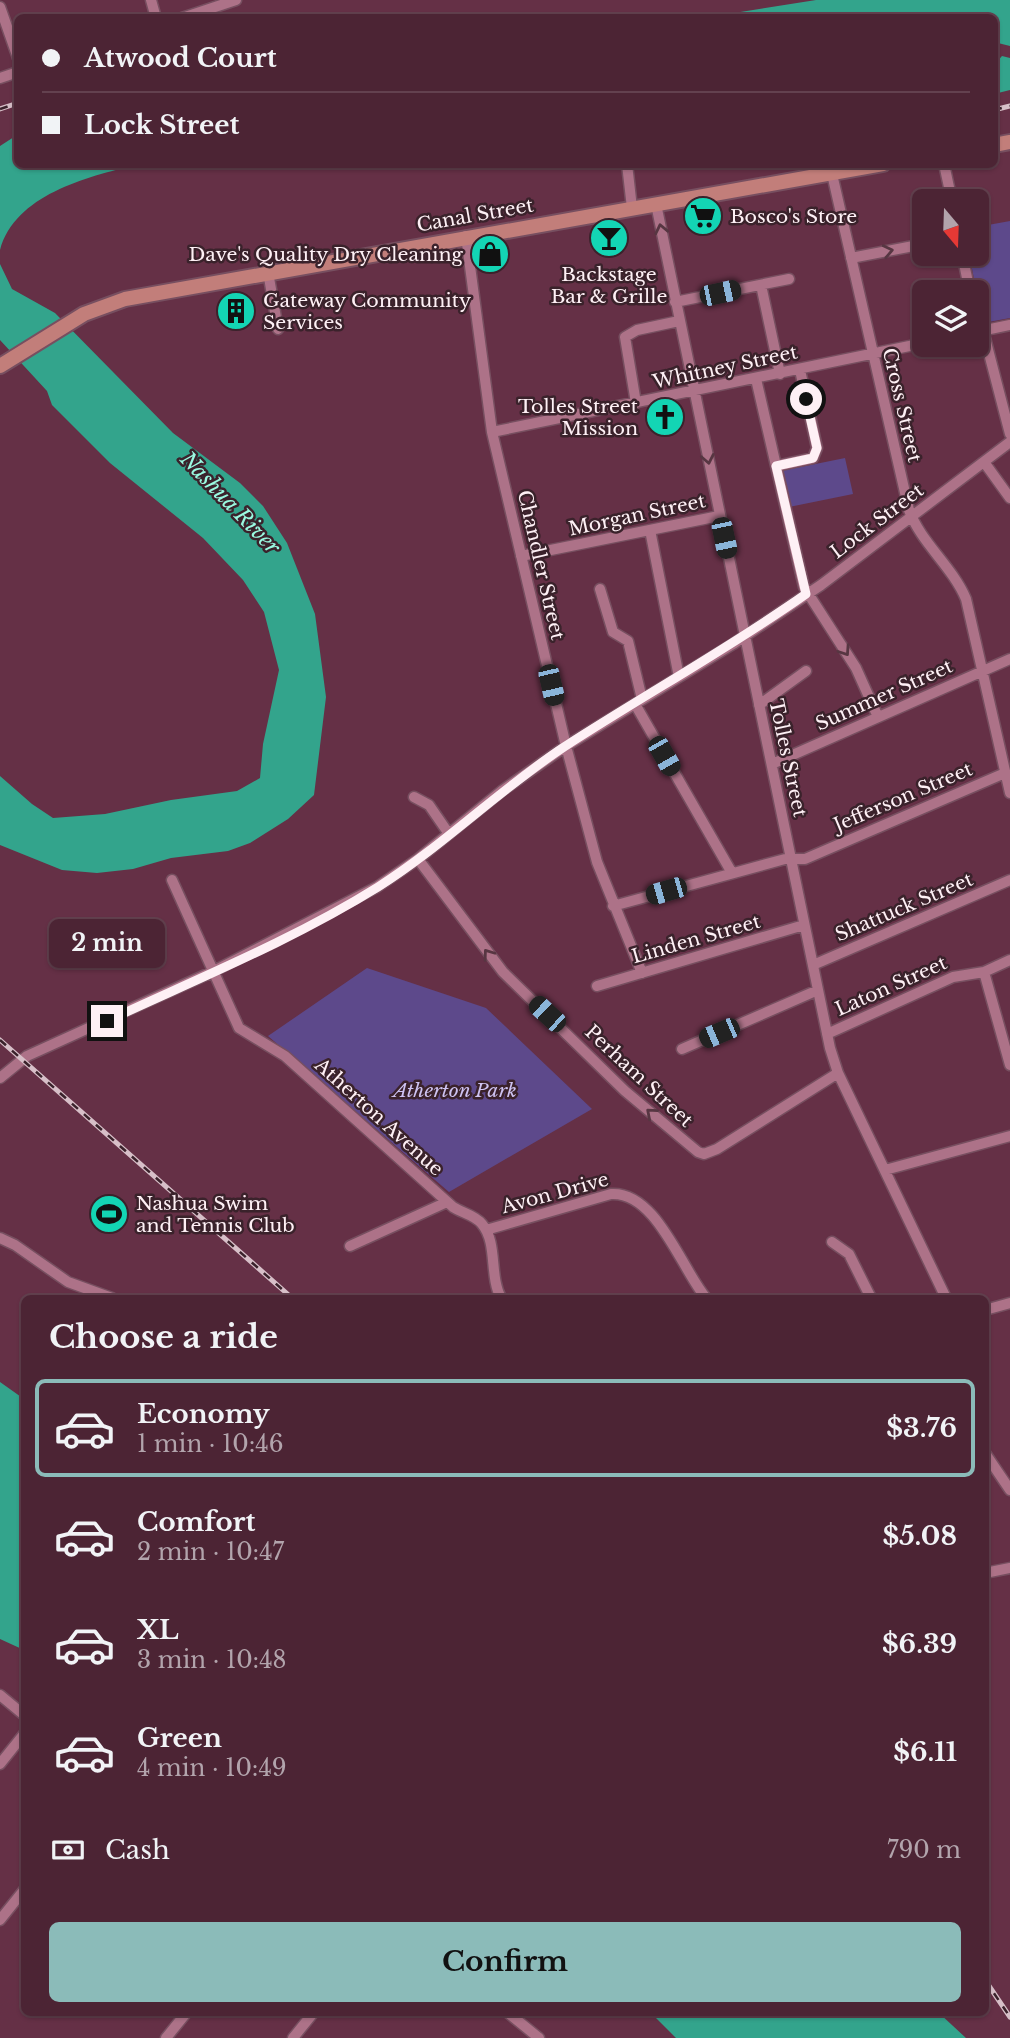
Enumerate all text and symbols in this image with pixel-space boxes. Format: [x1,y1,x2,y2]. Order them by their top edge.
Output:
text: Atwood Court [84,42,277,74]
text: Lock Street [84,109,239,141]
north arrow [912,189,989,266]
map controls [912,189,989,357]
street label: Canal Street [415,193,536,237]
supermarket icon: Bosco's Store [682,195,724,237]
place label: Bosco's Store [730,205,857,228]
bar icon: Backstage Bar & Grille [588,217,630,259]
one-way arrow [654,223,669,235]
shop icon: Dave's Quality Dry Cleaning [469,233,511,275]
place label: Dave's Quality Dry Cleaning [189,243,464,266]
one-way arrow [882,244,894,259]
place label: Backstage Bar & Grille [551,263,667,308]
car [698,278,743,308]
button: layers [912,280,989,357]
place label: Gateway Community Services [263,289,471,334]
building icon: Gateway Community Services [215,290,257,332]
street label: Whitney Street [650,340,800,394]
street label: Cross Street [878,346,926,465]
route start [790,383,822,415]
place label: Tolles Street Mission [518,395,639,440]
church icon: Tolles Street Mission [644,396,686,438]
water label: Nashua River [174,446,286,561]
one-way arrow [700,453,715,465]
street label: Lock Street [826,478,929,563]
street label: Chandler Street [513,488,570,643]
street label: Morgan Street [566,489,708,541]
car [710,515,739,561]
one-way arrow [837,643,850,656]
street label: Summer Street [812,654,957,736]
car [537,662,566,708]
street label: Tolles Street [764,697,812,820]
car [645,733,684,779]
street label: Jefferson Street [828,757,976,838]
street label: Shattuck Street [832,867,977,946]
car [643,875,690,907]
street label: Linden Street [629,909,764,968]
callout: 2 min [49,920,165,968]
text: 2 min [71,929,143,957]
one-way arrow [483,949,496,962]
street label: Laton Street [832,951,951,1021]
car [525,992,570,1036]
route end [91,1005,123,1037]
car [696,1015,743,1051]
street label: Perham Street [580,1020,698,1132]
street label: Atherton Avenue [309,1053,448,1181]
park label: Atherton Park [390,1079,517,1102]
one-way arrow [646,1109,659,1121]
street label: Avon Drive [498,1168,611,1219]
place label: Nashua Swim and Tennis Club [136,1192,295,1237]
sports icon: Nashua Swim and Tennis Club [88,1193,130,1235]
text: Choose a ride [49,1317,278,1357]
icon: car [53,1397,116,1460]
text: Economy [137,1398,270,1430]
text: $3.76 [886,1412,957,1444]
text: 1 min · 10:46 [137,1430,283,1458]
icon: car [53,1505,116,1568]
text: Comfort [137,1506,255,1538]
text: $5.08 [882,1520,957,1552]
text: 2 min · 10:47 [137,1538,284,1566]
icon: car [53,1613,116,1676]
text: XL [137,1614,179,1646]
text: $6.39 [882,1628,957,1660]
text: 3 min · 10:48 [137,1646,287,1674]
icon: car [53,1721,116,1784]
text: Green [137,1722,222,1754]
text: $6.11 [893,1736,957,1768]
text: 4 min · 10:49 [137,1754,287,1782]
icon: cash [49,1831,87,1869]
text: Cash [105,1834,170,1866]
text: 790 m [887,1836,961,1864]
button: Confirm [49,1922,961,2002]

